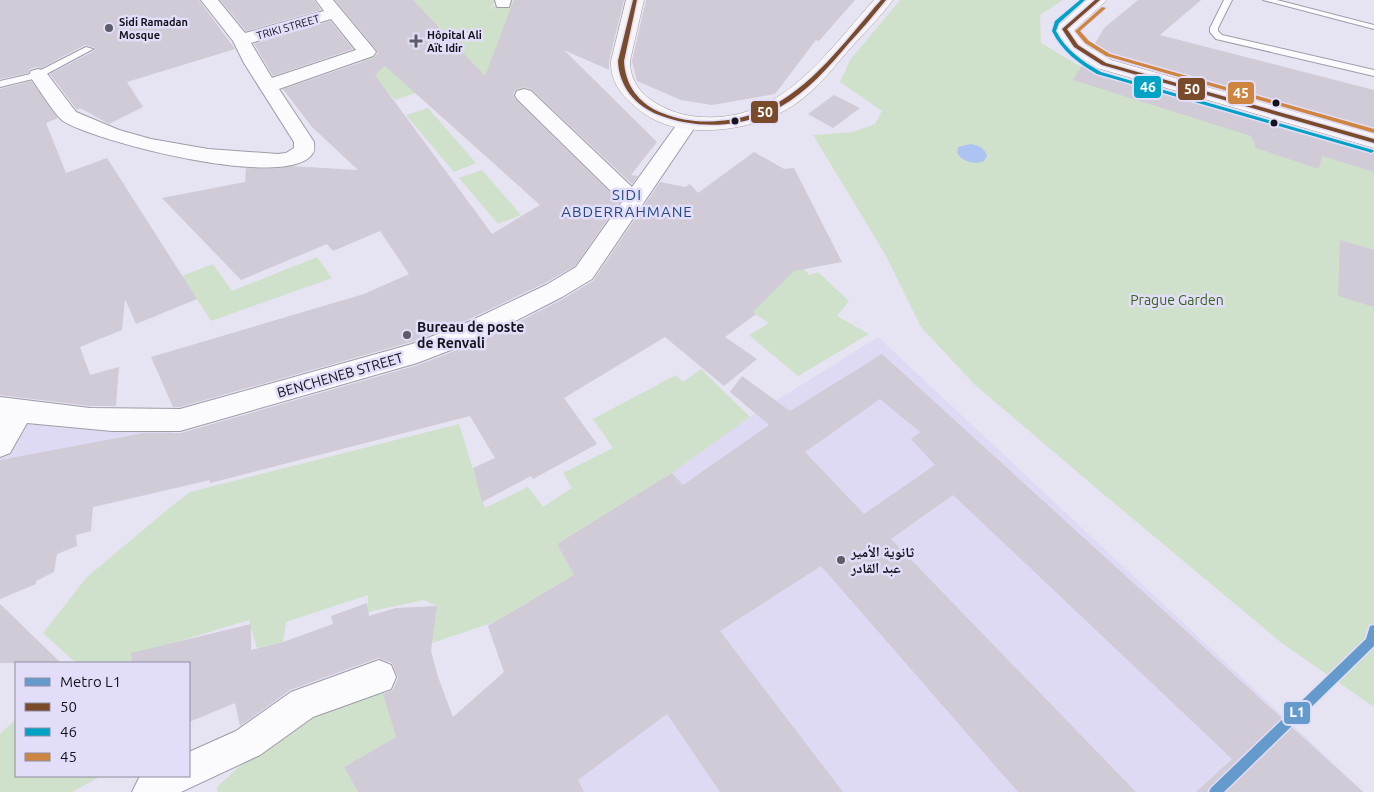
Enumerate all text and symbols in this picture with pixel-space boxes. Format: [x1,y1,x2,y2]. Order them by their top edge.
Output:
street label: TRIKI STREET [255,12,321,42]
place label: Sidi Ramadan Mosque [119,16,188,41]
marker: Sidi Ramadan Mosque [103,22,115,34]
place label: Hôpital Ali Aït Idir [427,29,482,54]
marker: Hôpital Ali Aït Idir [409,34,423,48]
line badge: 46 [1133,75,1162,99]
line badge: 50 [1177,77,1206,101]
text: 46 [1140,79,1156,95]
text: 50 [1184,81,1200,97]
line badge: 45 [1227,81,1255,105]
text: 45 [1233,85,1249,101]
unlabelled marker [1271,98,1281,108]
line badge: 50 [750,100,779,124]
text: 50 [757,104,773,120]
unlabelled marker [730,116,740,126]
unlabelled marker [1269,118,1279,128]
district label: SIDI ABDERRAHMANE [561,186,693,220]
park label: Prague Garden [1130,292,1224,308]
place label: Bureau de poste de Renvali [417,319,524,351]
marker: Bureau de poste de Renvali [401,329,413,341]
street label: BENCHENEB STREET [275,349,405,401]
place label: ثانوية الأمير عبد القادر [850,544,914,577]
marker: ثانوية الأمير عبد القادر [835,554,847,566]
legend [15,662,190,777]
text: Metro L1 [60,673,121,690]
text: 50 [60,698,77,715]
line badge: L1 [1283,701,1311,725]
text: L1 [1289,704,1305,720]
text: 46 [60,723,77,740]
text: 45 [60,748,77,765]

